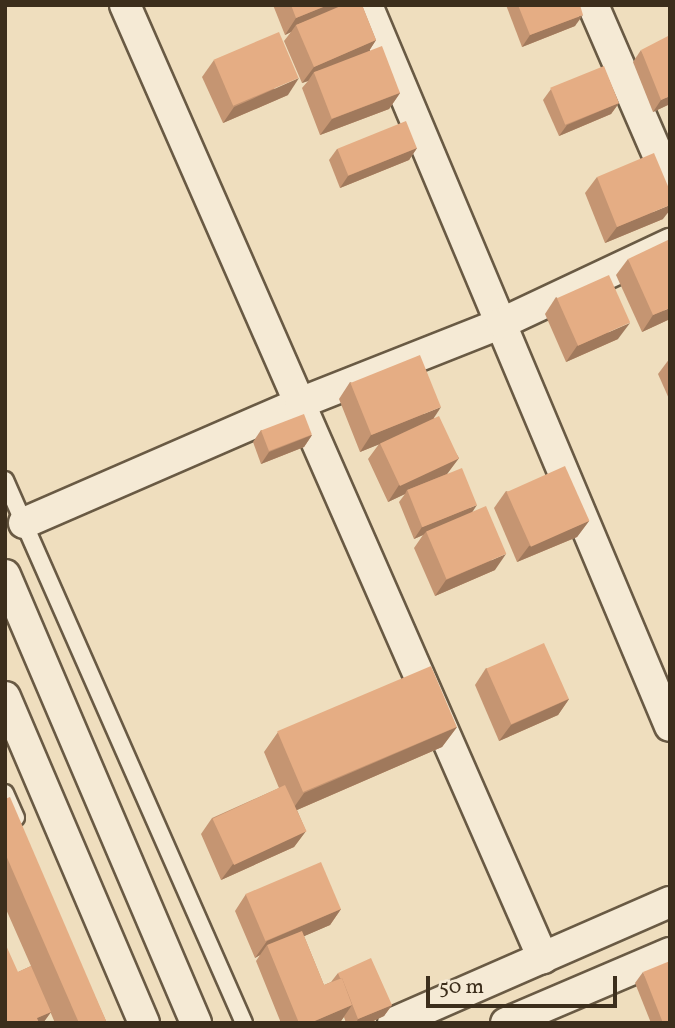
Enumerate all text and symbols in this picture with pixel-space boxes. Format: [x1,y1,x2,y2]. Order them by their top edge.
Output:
scale bar [430,962,621,1006]
text: 50 m [439,973,484,1002]

